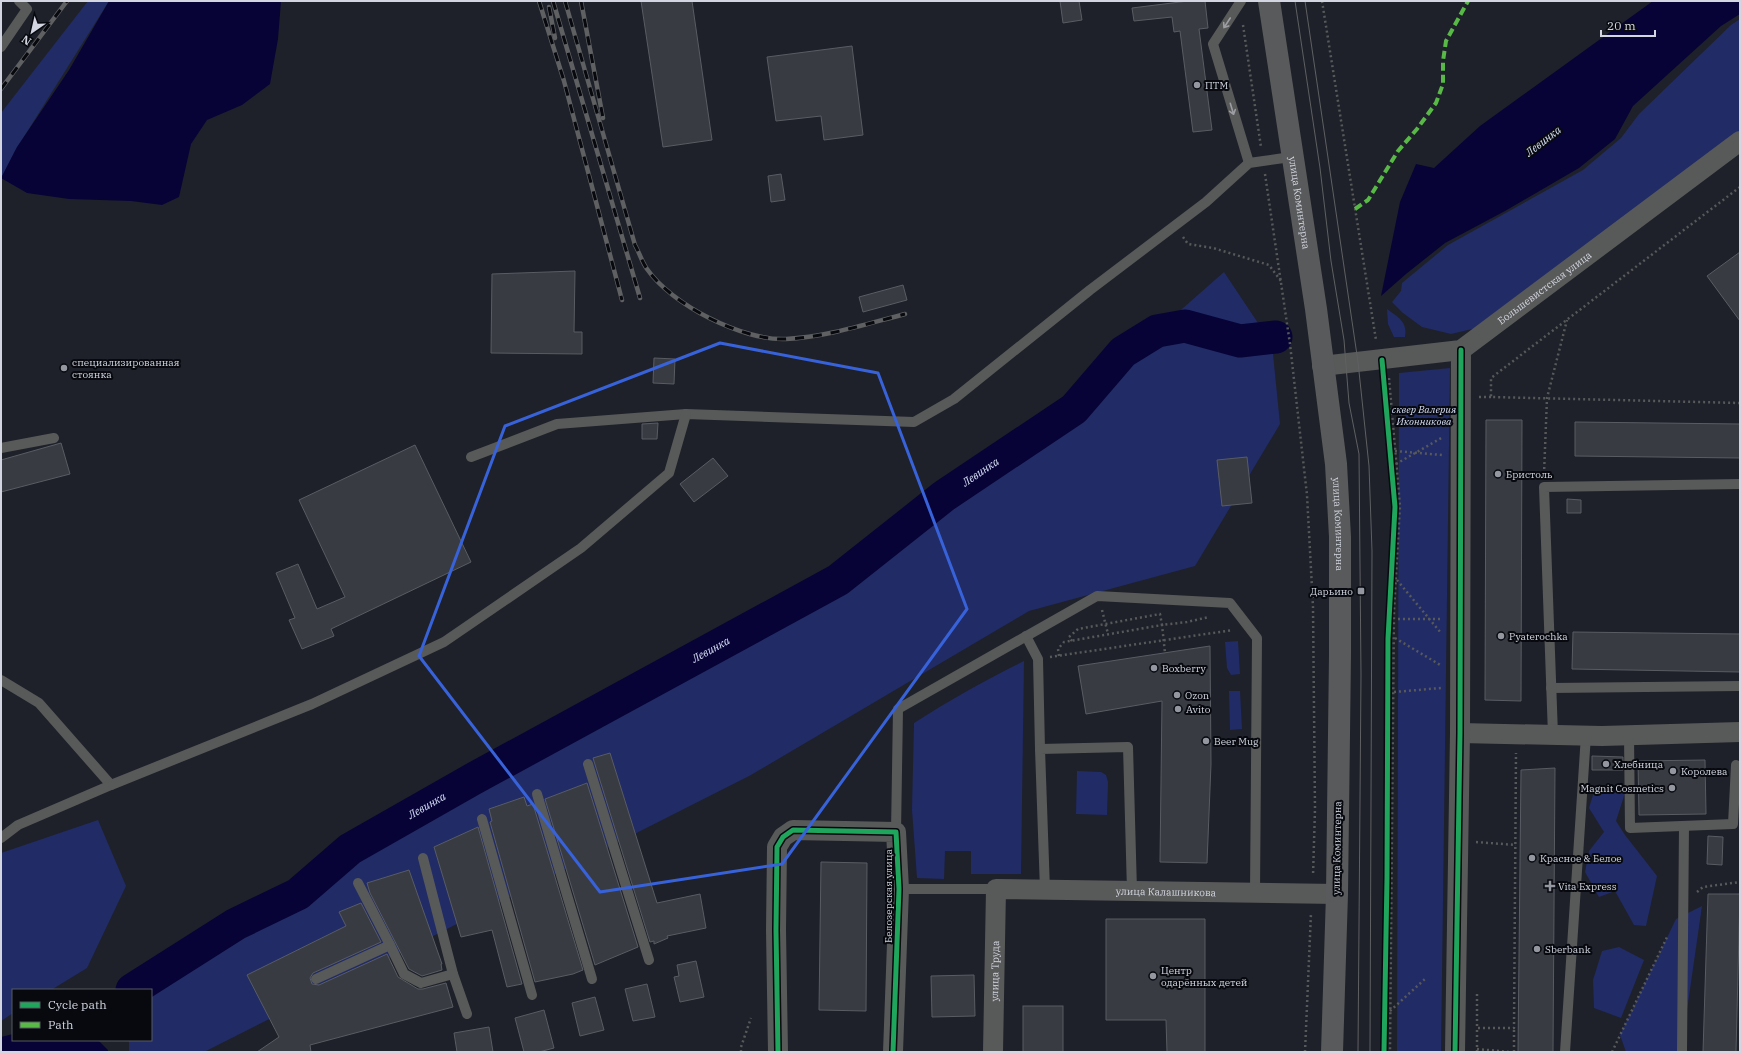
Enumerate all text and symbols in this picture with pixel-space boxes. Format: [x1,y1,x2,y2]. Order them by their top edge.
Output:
north arrow [12,12,52,52]
scale bar [1601,12,1655,38]
one-way arrow [1223,17,1231,28]
text: 20 m [1607,18,1636,33]
text: N [19,32,34,49]
place label: ПТМ [1205,79,1228,92]
marker: ПТМ [1192,80,1202,90]
one-way arrow [1229,102,1236,115]
water label: Левинка [1521,123,1564,160]
street label: улица Коминтерна [1286,155,1313,251]
street label: Большевистская улица [1495,248,1594,327]
place label: специализированная стоянка [72,356,180,381]
marker: специализированная стоянка [59,363,69,373]
park label: сквер Валерия Иконникова [1392,403,1457,428]
water label: Левинка [958,454,1002,490]
place label: Бристоль [1506,468,1553,481]
marker: Бристоль [1493,469,1503,479]
street label: улица Коминтерна [1330,477,1347,571]
place label: Дарьино [1310,585,1353,598]
marker: Дарьино [1356,586,1366,596]
place label: Pyaterochka [1509,630,1568,643]
marker: Pyaterochka [1496,631,1506,641]
water label: Левинка [688,633,732,666]
place label: Boxberry [1162,662,1206,675]
marker: Boxberry [1149,663,1159,673]
place label: Ozon [1185,689,1210,702]
marker: Ozon [1172,690,1182,700]
place label: Avito [1186,703,1211,716]
marker: Avito [1173,704,1183,714]
place label: Beer Mug [1214,735,1259,748]
marker: Beer Mug [1201,736,1211,746]
place label: Хлебница [1614,758,1664,771]
marker: Хлебница [1601,759,1611,769]
place label: Королева [1681,765,1728,778]
marker: Королева [1668,766,1678,776]
place label: Magnit Cosmetics [1581,782,1664,795]
marker: Magnit Cosmetics [1667,783,1677,793]
water label: Левинка [404,789,448,822]
street label: улица Коминтерна [1330,801,1344,895]
street label: Белозерская улица [882,848,895,943]
place label: Красное & Белое [1540,852,1622,865]
marker: Красное & Белое [1527,853,1537,863]
place label: Vita Express [1558,880,1617,893]
marker: Vita Express [1545,881,1555,891]
street label: улица Калашникова [1116,884,1217,899]
street label: улица Труда [987,940,1002,1002]
place label: Sberbank [1545,943,1591,956]
marker: Sberbank [1532,944,1542,954]
place label: Центр одарённых детей [1161,964,1248,989]
marker: Центр одарённых детей [1148,971,1158,981]
legend [12,989,152,1041]
text: Cycle path [48,997,107,1012]
text: Path [48,1017,74,1032]

